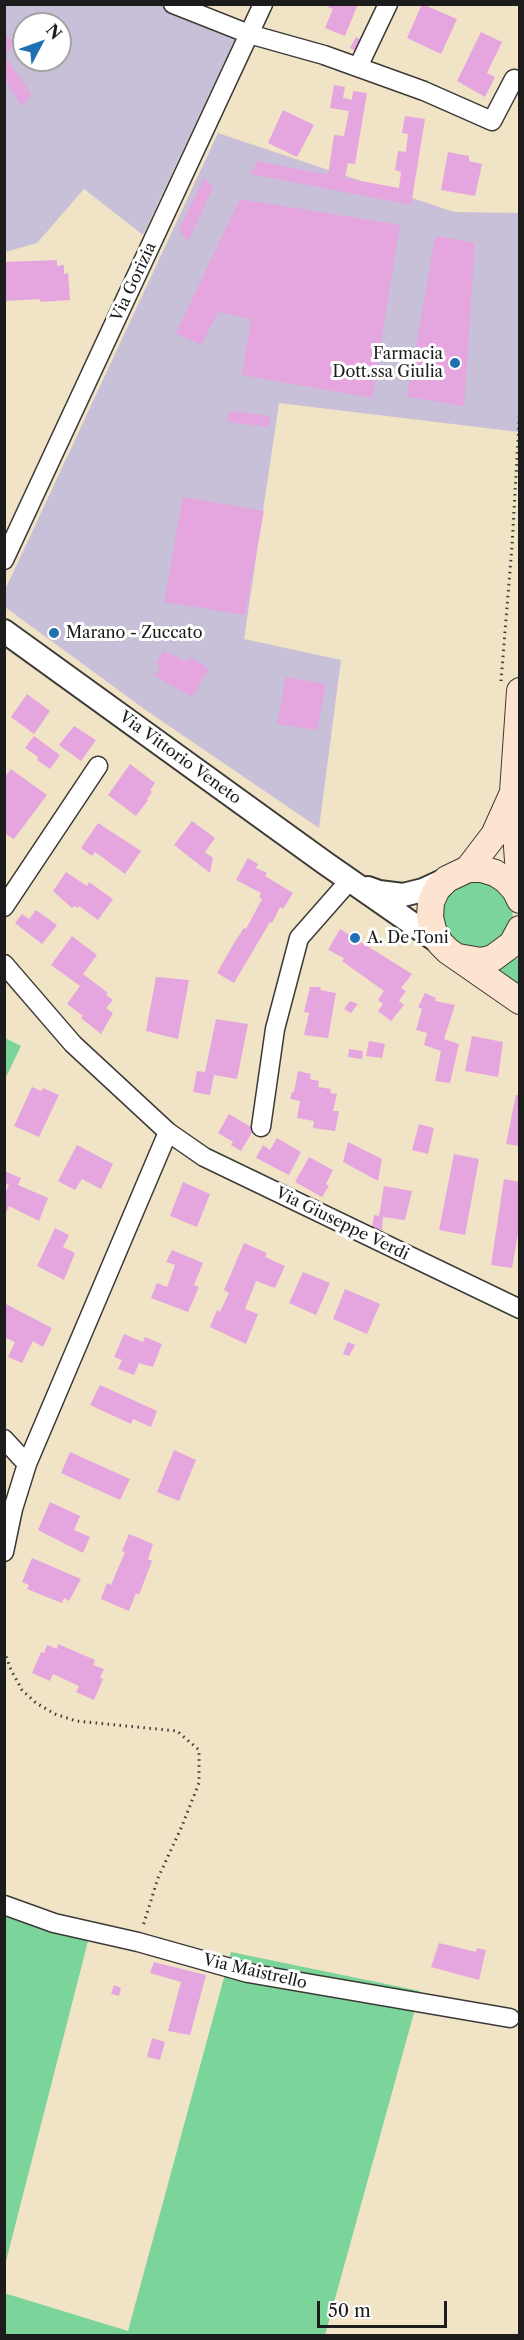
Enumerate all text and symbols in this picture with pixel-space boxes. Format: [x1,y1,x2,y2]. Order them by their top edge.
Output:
north arrow [12,12,72,72]
text: N [42,20,66,43]
street label: Via Gorizia [107,239,161,325]
place label: Farmacia Dott.ssa Giulia [332,344,443,382]
marker: Farmacia Dott.ssa Giulia [448,356,462,370]
place label: Marano - Zuccato [66,623,202,643]
marker: Marano - Zuccato [47,626,61,640]
street label: Via Vittorio Veneto [115,707,245,809]
place label: A. De Toni [367,928,449,948]
marker: A. De Toni [348,931,362,945]
street label: Via Giuseppe Verdi [272,1183,412,1265]
street label: Via Maistrello [201,1951,309,1993]
scale bar [320,2289,450,2327]
text: 50 m [328,2300,371,2322]

